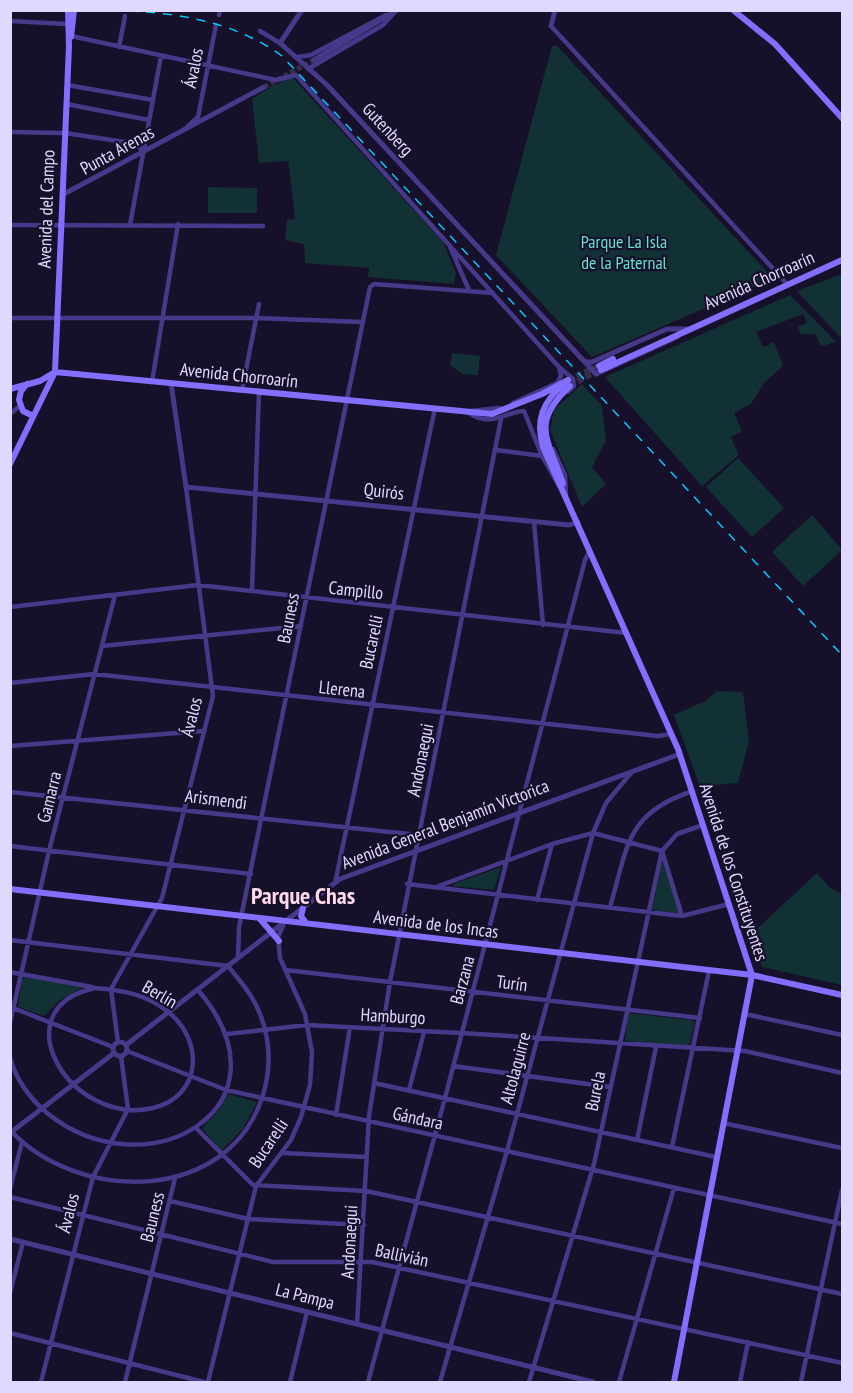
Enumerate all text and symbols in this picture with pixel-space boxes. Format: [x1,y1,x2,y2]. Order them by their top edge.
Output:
street label: Ávalos [178,46,208,90]
street label: Gutenberg [358,97,418,161]
street label: Punta Arenas [76,120,158,180]
street label: Avenida del Campo [32,149,60,269]
park label: Parque La Isla de la Paternal [581,230,668,274]
street label: Avenida Chorroarín [700,245,818,315]
street label: Avenida Chorroarín [179,357,299,393]
street label: Quirós [363,477,405,505]
street label: Campillo [328,576,385,604]
street label: Bauness [272,591,304,645]
street label: Bucarelli [354,613,388,671]
street label: Llerena [318,675,366,703]
street label: Ávalos [175,695,207,739]
street label: Andonaegui [402,722,438,798]
street label: Gamarra [32,769,66,825]
street label: Avenida General Benjamín Victorica [338,774,552,874]
street label: Avenida de los Constituyentes [694,780,774,964]
street label: Arismendi [184,784,248,814]
district label: Parque Chas [251,880,355,911]
street label: Avenida de los Incas [372,905,500,943]
street label: Barzana [444,953,480,1007]
street label: Turín [495,970,529,996]
street label: Berlín [138,975,182,1013]
street label: Hamburgo [360,1003,426,1029]
street label: Altolaguirre [494,1030,536,1106]
street label: Burela [580,1069,610,1113]
street label: Gándara [391,1101,445,1135]
street label: Bucarelli [243,1114,293,1172]
street label: Bauness [135,1189,169,1245]
street label: Ávalos [52,1191,84,1235]
street label: Andonaegui [336,1205,362,1279]
street label: Ballivián [373,1238,431,1272]
street label: La Pampa [273,1278,337,1314]

